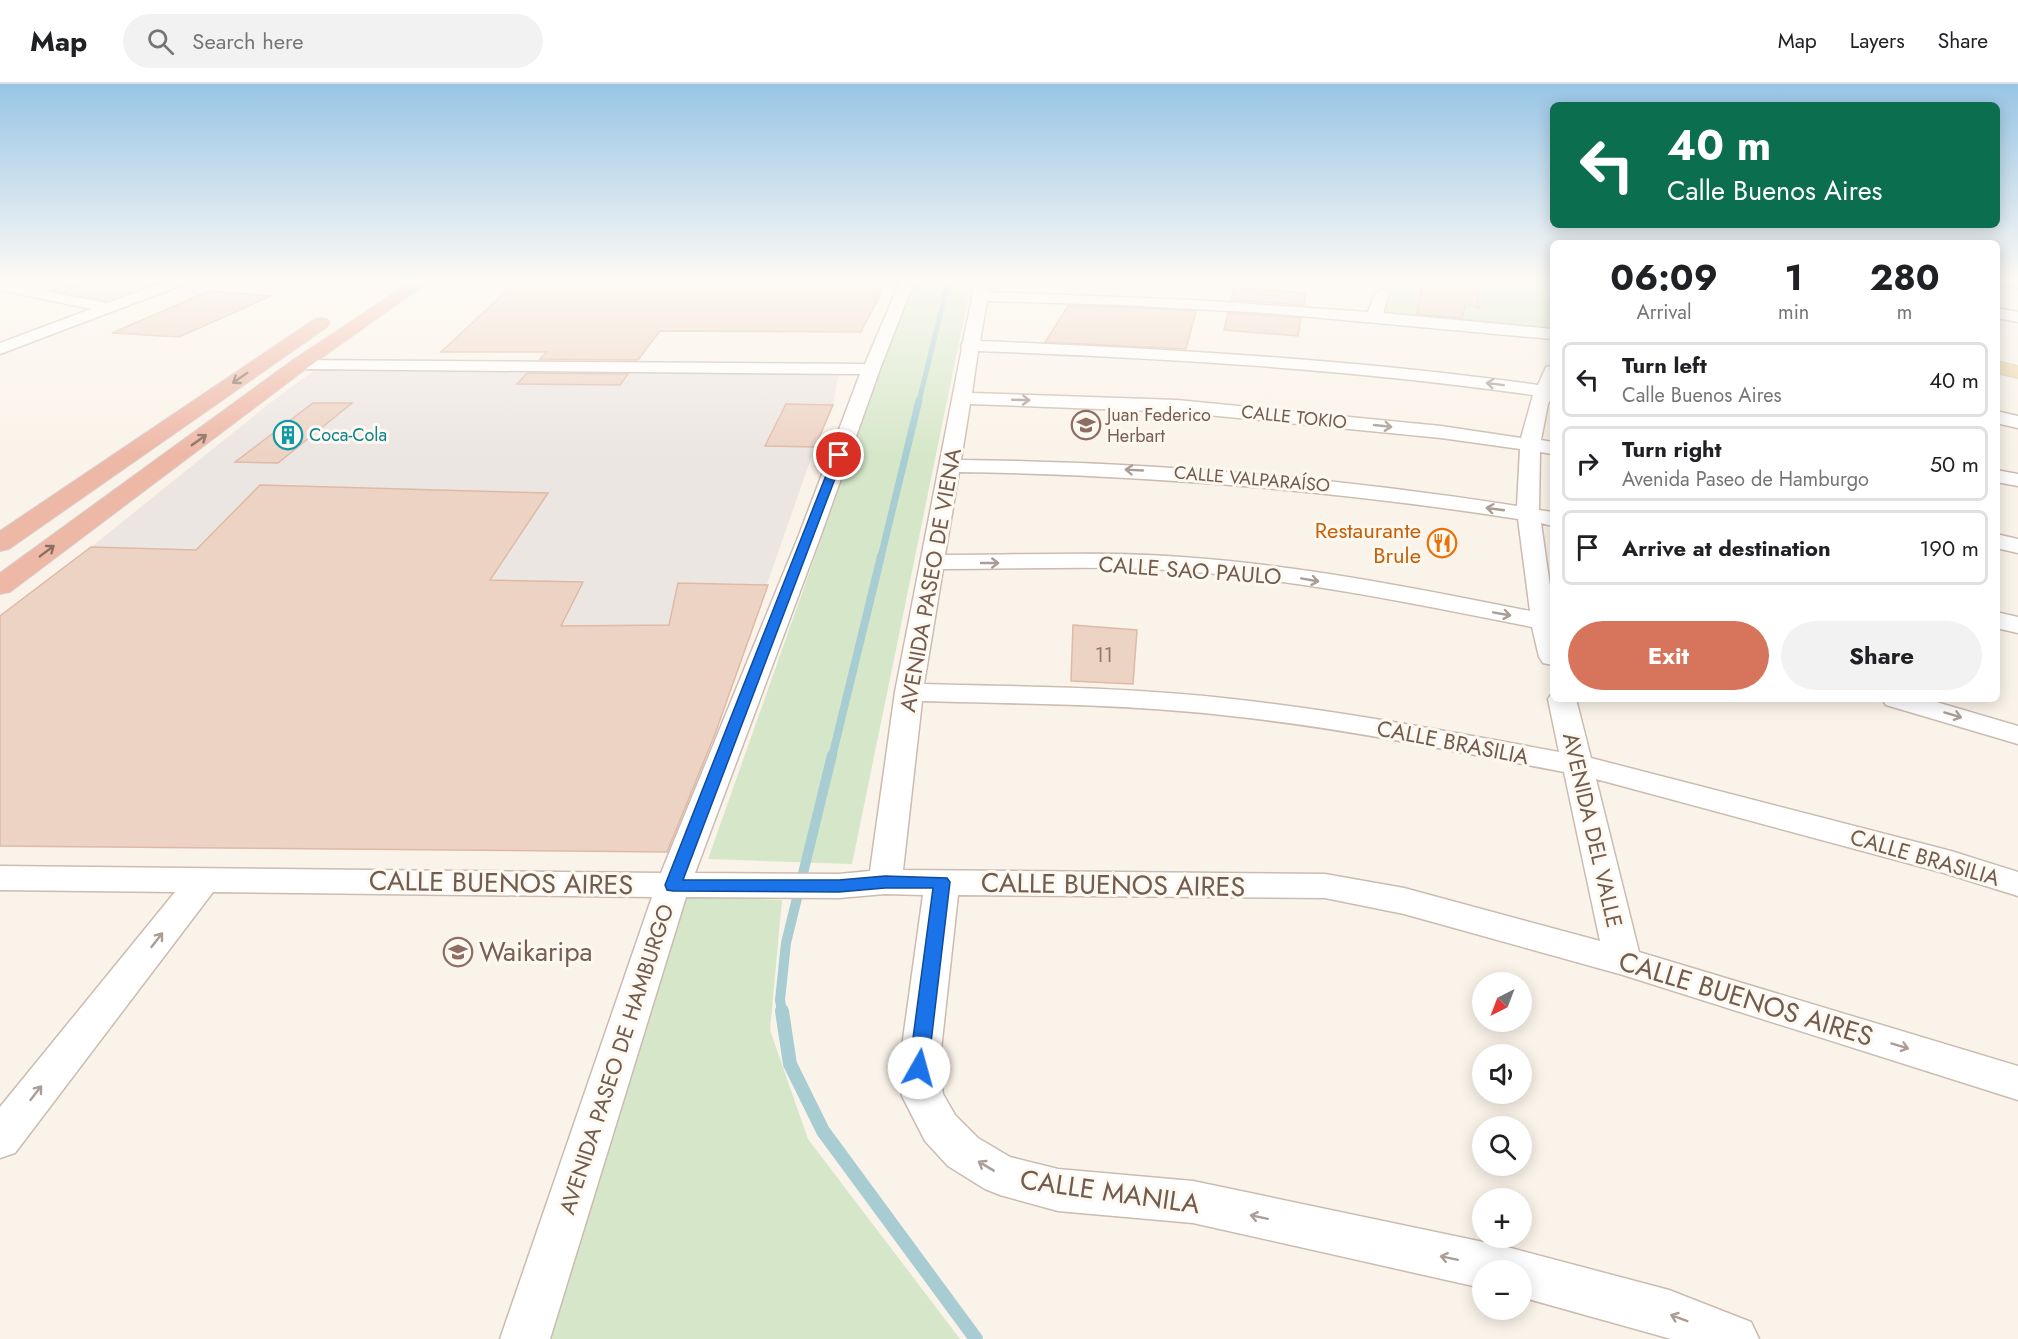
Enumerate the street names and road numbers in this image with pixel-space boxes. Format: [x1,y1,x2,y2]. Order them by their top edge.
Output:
street label: CALLE TOKIO [1240,399,1348,435]
street label: AVENIDA PASEO DE VIENA [891,445,969,714]
street label: CALLE VALPARAÍSO [1173,459,1331,499]
street label: CALLE SAO PAULO [1098,548,1282,592]
street label: CALLE BRASILIA [1374,712,1532,773]
street label: AVENIDA DEL VALLE [1555,729,1631,931]
street label: CALLE BRASILIA [1847,820,2004,894]
street label: CALLE BUENOS AIRES [369,861,634,904]
street label: CALLE BUENOS AIRES [981,863,1246,906]
street label: AVENIDA PASEO DE HAMBURGO [551,900,681,1218]
street label: CALLE BUENOS AIRES [1614,941,1878,1056]
street label: CALLE MANILA [1018,1160,1203,1223]

